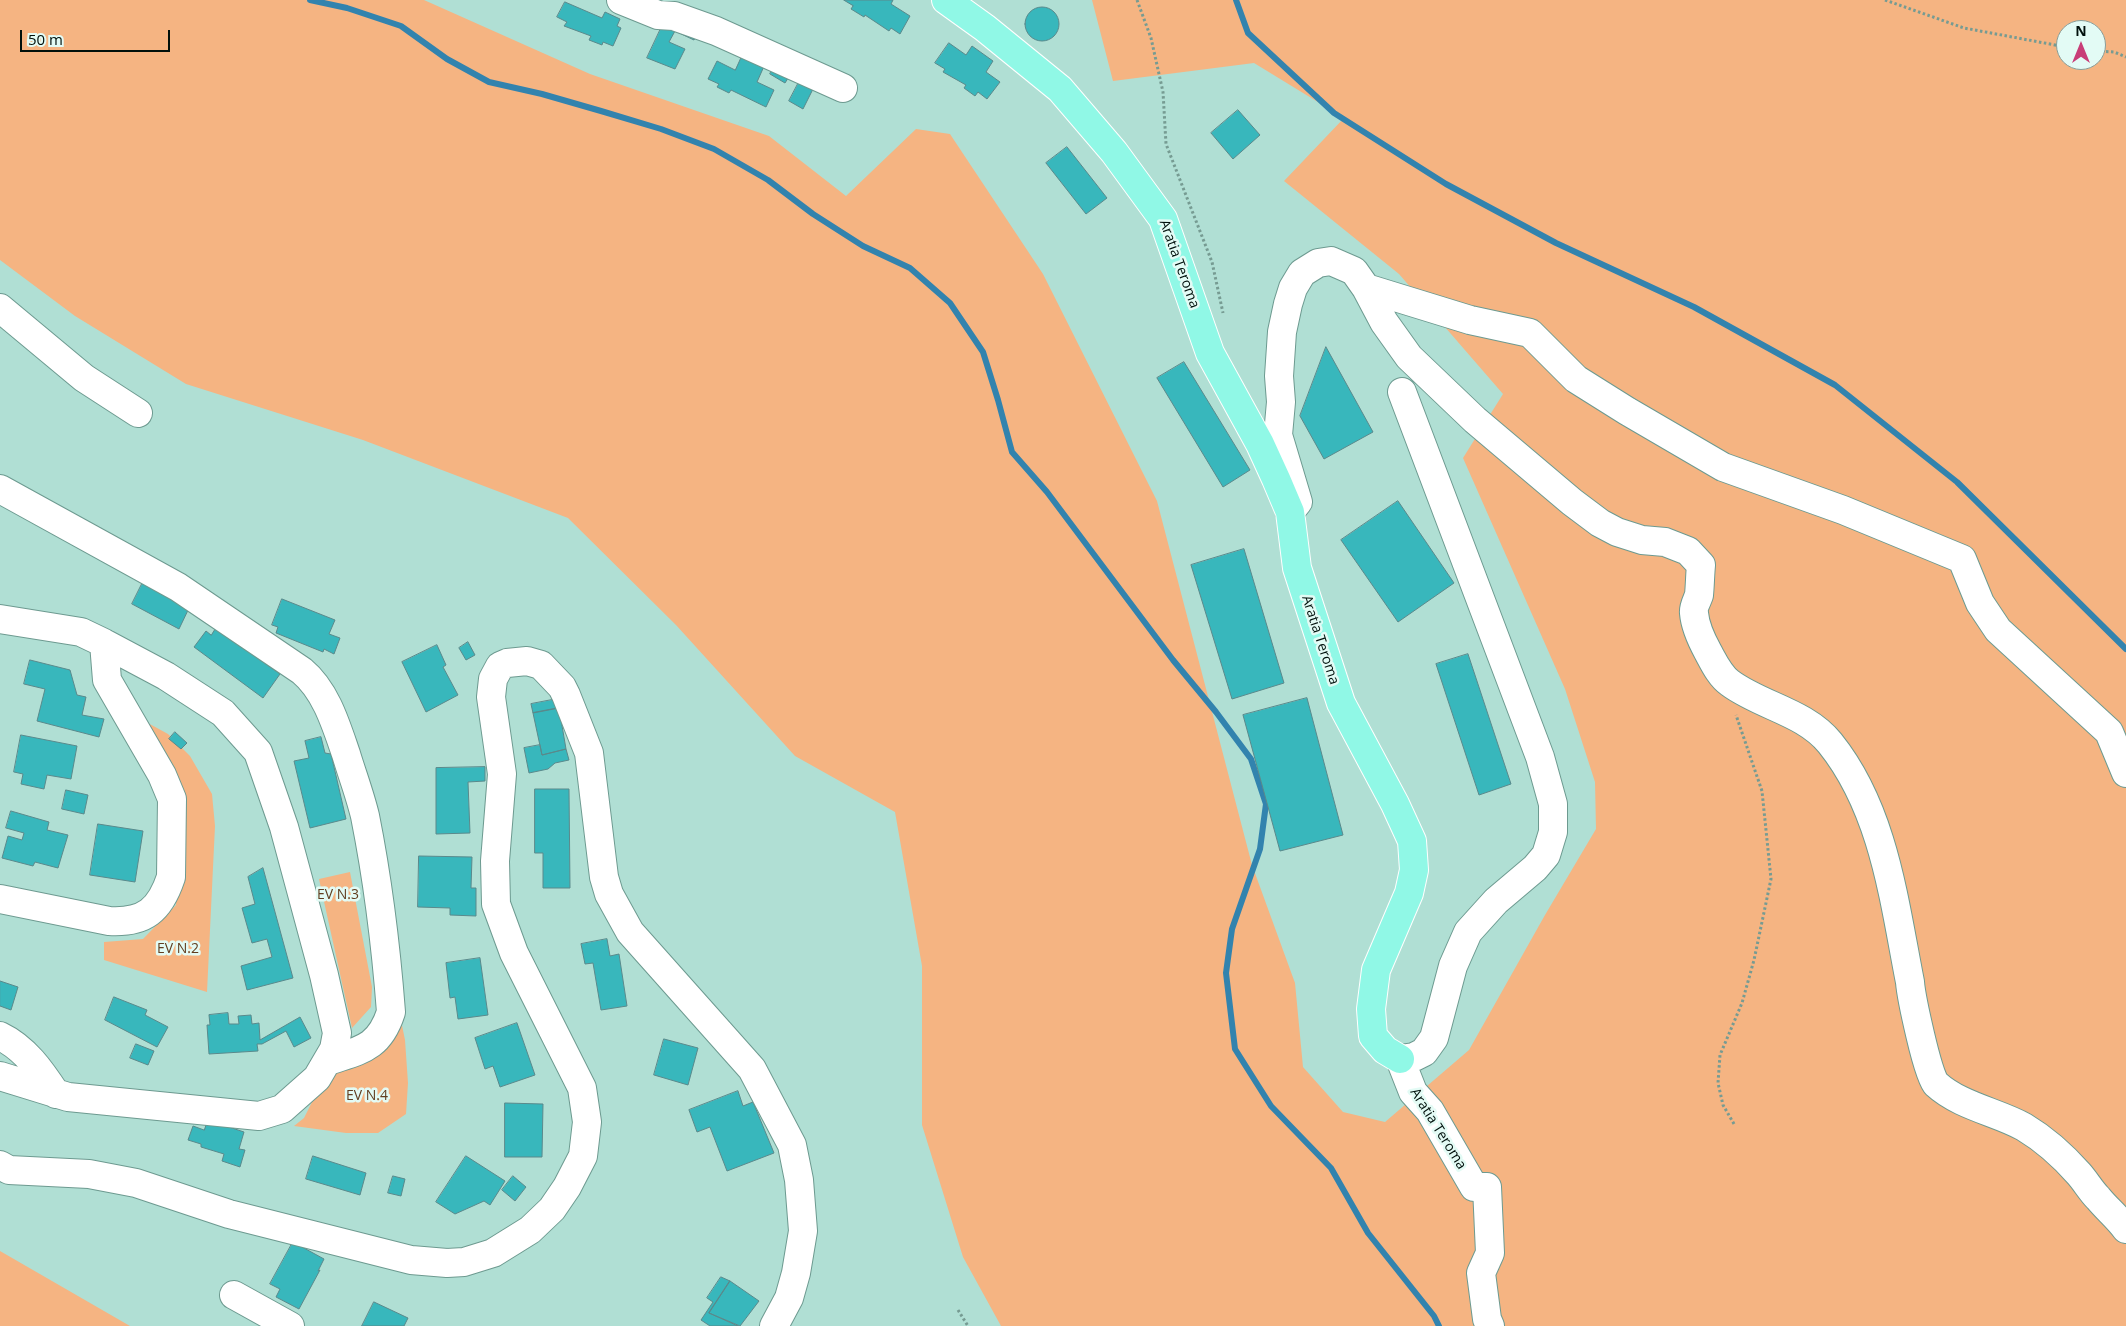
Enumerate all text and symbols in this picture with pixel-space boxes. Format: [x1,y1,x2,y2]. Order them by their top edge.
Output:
scale bar [22,20,172,52]
north arrow [2056,20,2106,70]
text: N [2075,21,2087,40]
text: 50 m [28,29,63,49]
street label: Aratia Teroma [1155,218,1203,310]
street label: Aratia Teroma [1298,593,1342,687]
park label: EV N.3 [317,887,359,903]
park label: EV N.2 [157,941,199,957]
street label: Aratia Teroma [1406,1085,1470,1173]
park label: EV N.4 [346,1088,388,1104]

